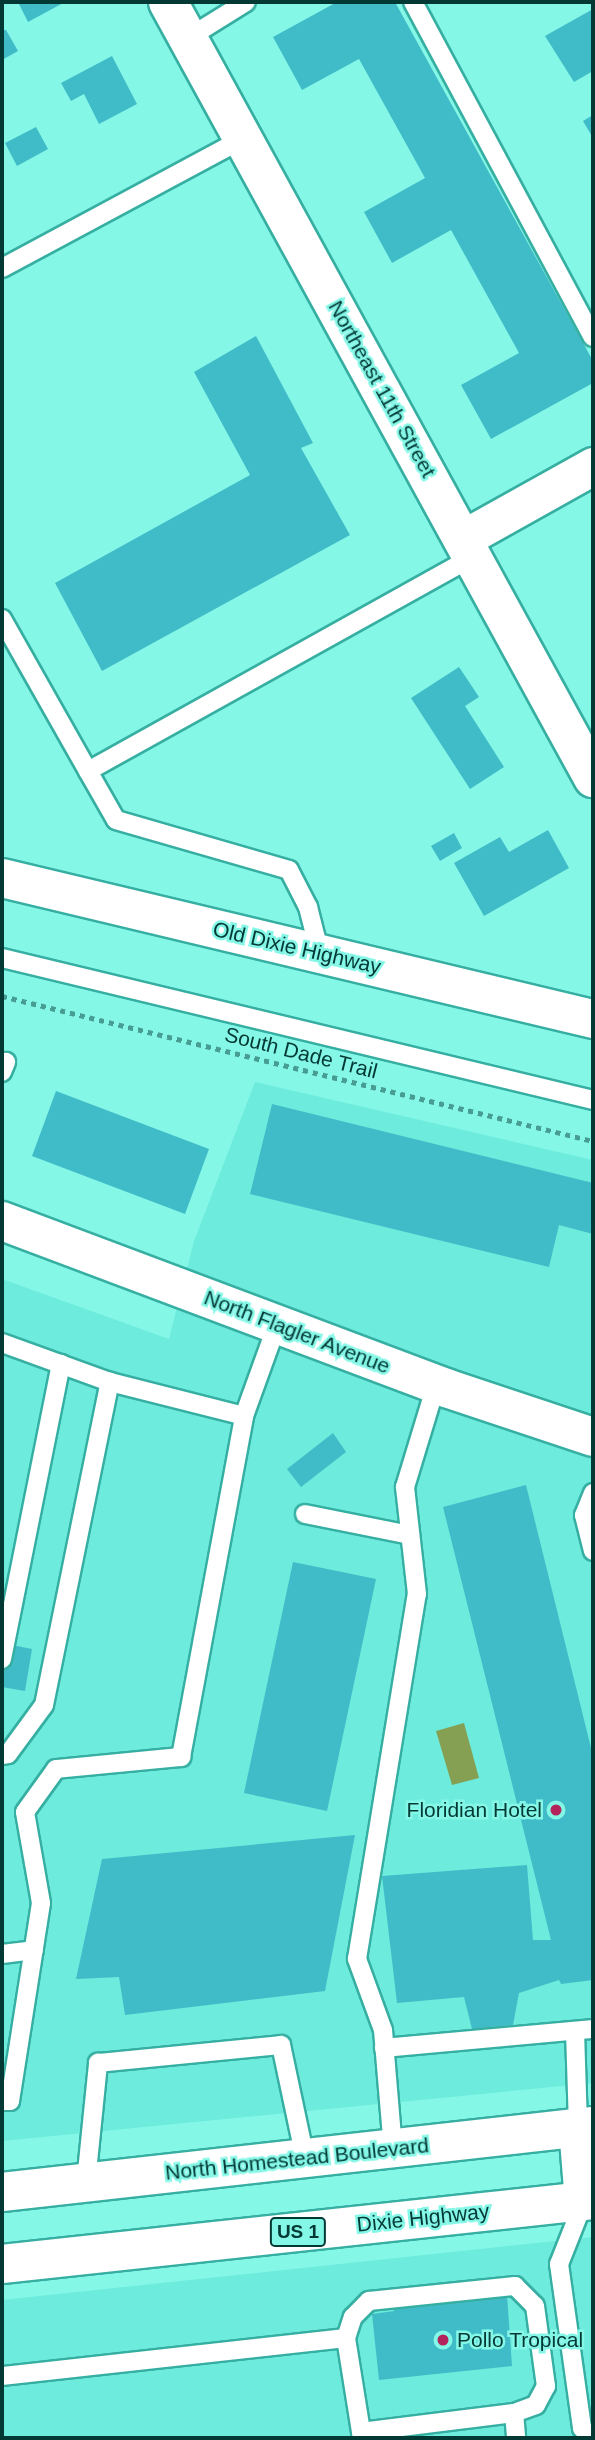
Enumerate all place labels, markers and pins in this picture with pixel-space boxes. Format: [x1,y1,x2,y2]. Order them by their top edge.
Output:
place label: Floridian Hotel [407,1797,542,1823]
marker: Floridian Hotel [548,1802,564,1818]
place label: Pollo Tropical [457,2327,583,2353]
marker: Pollo Tropical [435,2332,451,2348]

